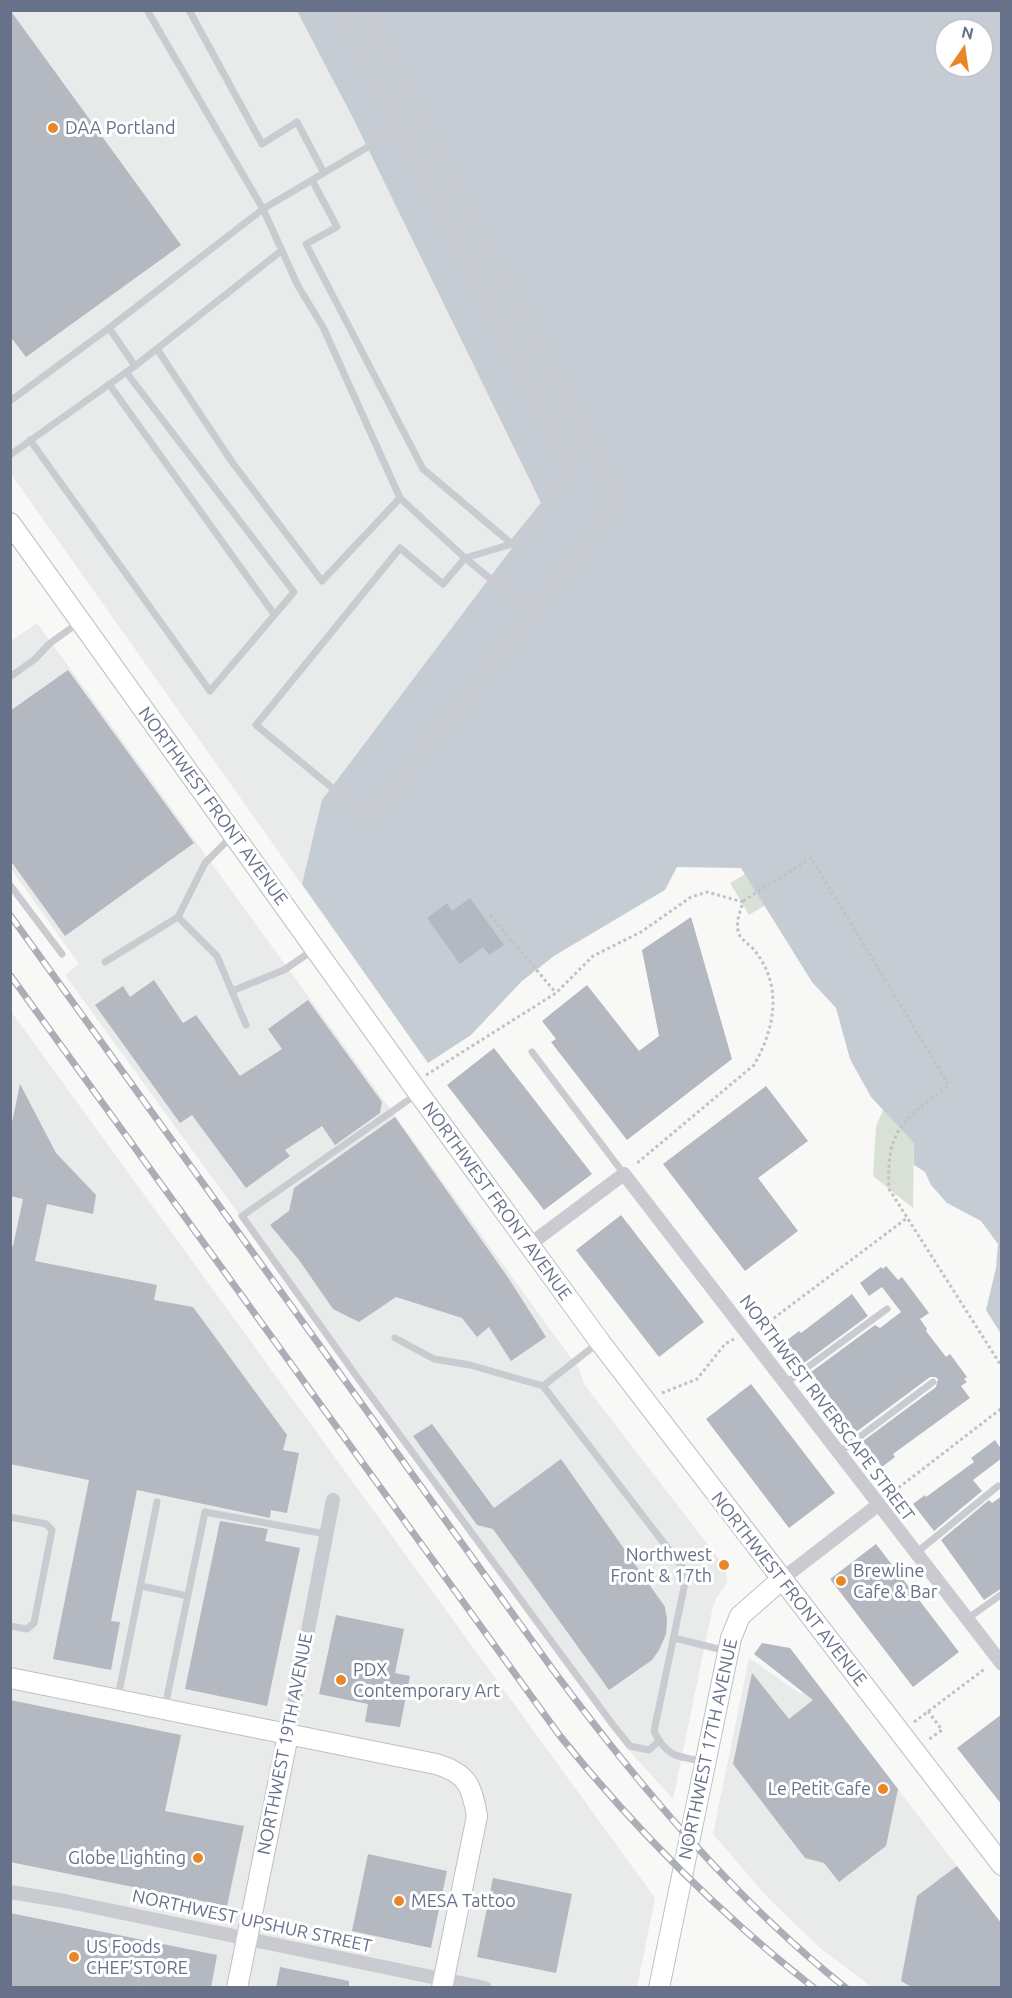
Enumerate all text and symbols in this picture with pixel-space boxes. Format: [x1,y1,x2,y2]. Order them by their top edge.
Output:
north arrow [934,18,994,78]
text: N [960,22,975,43]
place label: DAA Portland [65,117,175,139]
marker: DAA Portland [46,121,60,135]
street label: NORTHWEST FRONT AVENUE [134,703,292,909]
street label: NORTHWEST FRONT AVENUE [418,1098,576,1304]
street label: NORTHWEST RIVERSCAPE STREET [735,1291,919,1525]
street label: NORTHWEST FRONT AVENUE [707,1488,871,1690]
place label: Northwest Front & 17th [610,1544,712,1586]
marker: Northwest Front & 17th [717,1558,731,1572]
place label: Brewline Cafe & Bar [853,1560,938,1602]
marker: Brewline Cafe & Bar [834,1574,848,1588]
street label: NORTHWEST 19TH AVENUE [253,1631,317,1857]
street label: NORTHWEST 17TH AVENUE [674,1637,742,1861]
place label: PDX Contemporary Art [353,1659,500,1702]
marker: PDX Contemporary Art [334,1673,348,1687]
place label: Le Petit Cafe [768,1778,871,1800]
marker: Le Petit Cafe [876,1782,890,1796]
place label: Globe Lighting [68,1847,186,1869]
marker: Globe Lighting [191,1851,205,1865]
street label: NORTHWEST UPSHUR STREET [130,1885,374,1957]
place label: MESA Tattoo [411,1890,516,1912]
marker: MESA Tattoo [392,1894,406,1908]
place label: US Foods CHEF’STORE [86,1936,188,1978]
marker: US Foods CHEF’STORE [67,1950,81,1964]

